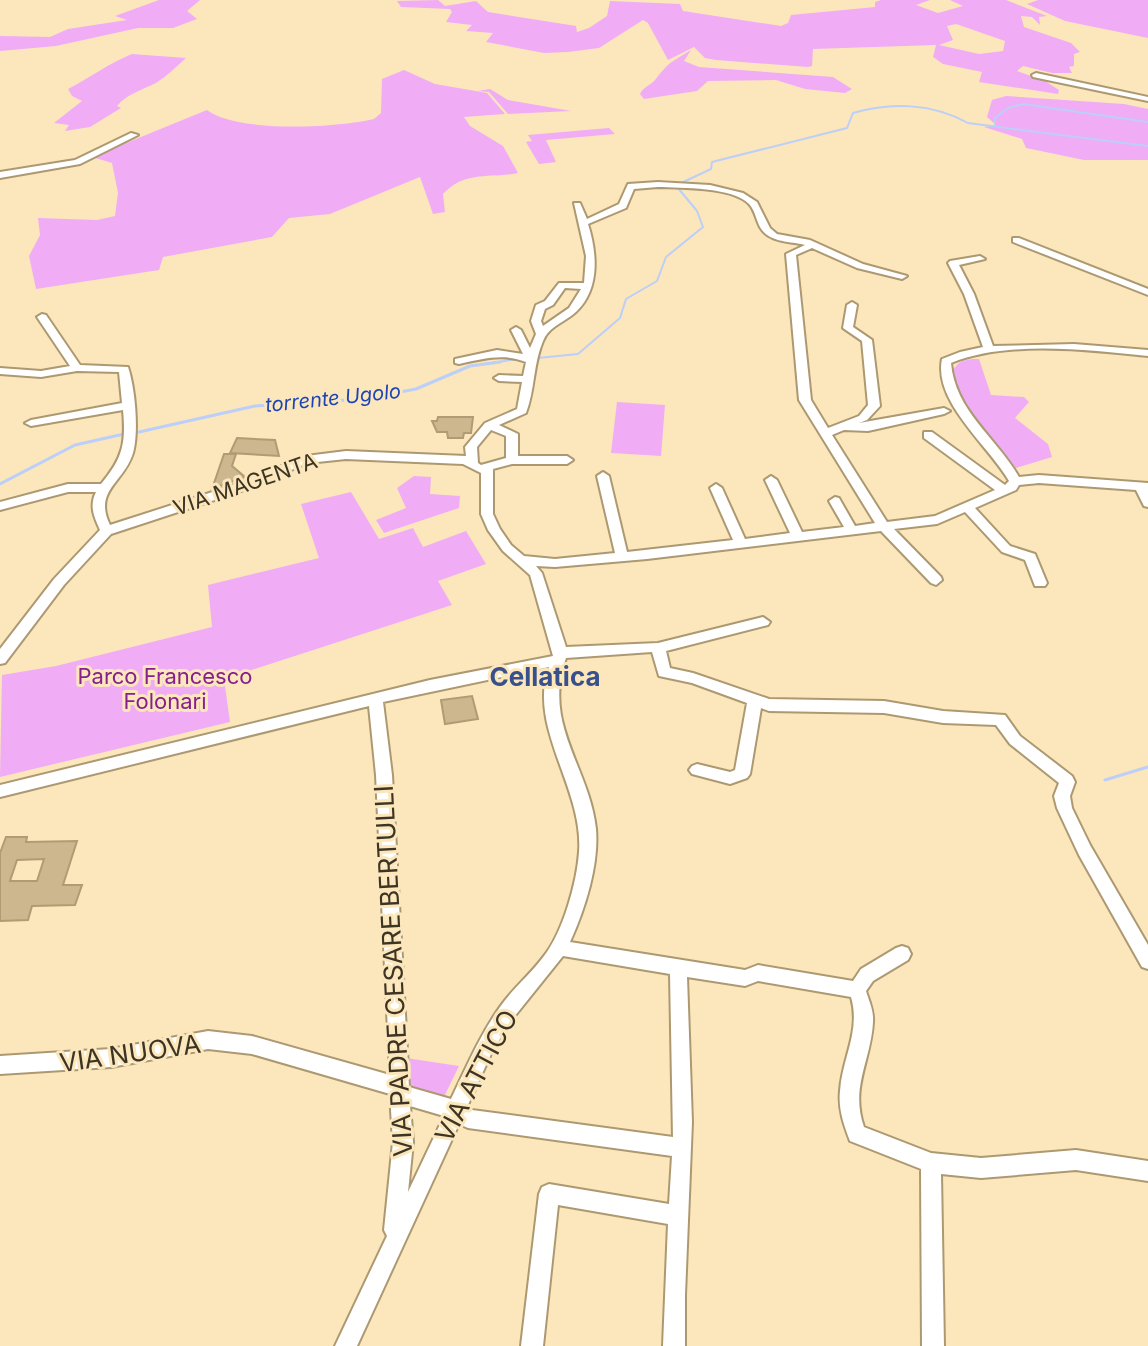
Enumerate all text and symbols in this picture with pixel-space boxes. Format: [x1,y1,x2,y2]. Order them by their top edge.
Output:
water label: torrente Ugolo [264,379,402,417]
street label: VIA MAGENTA [170,447,320,521]
district label: Cellatica [489,661,601,692]
park label: Parco Francesco Folonari [77,663,253,714]
street label: VIA PADRE CESARE BERTULLI [368,784,418,1158]
street label: VIA ATTICO [428,1005,524,1147]
street label: VIA NUOVA [57,1028,203,1078]

